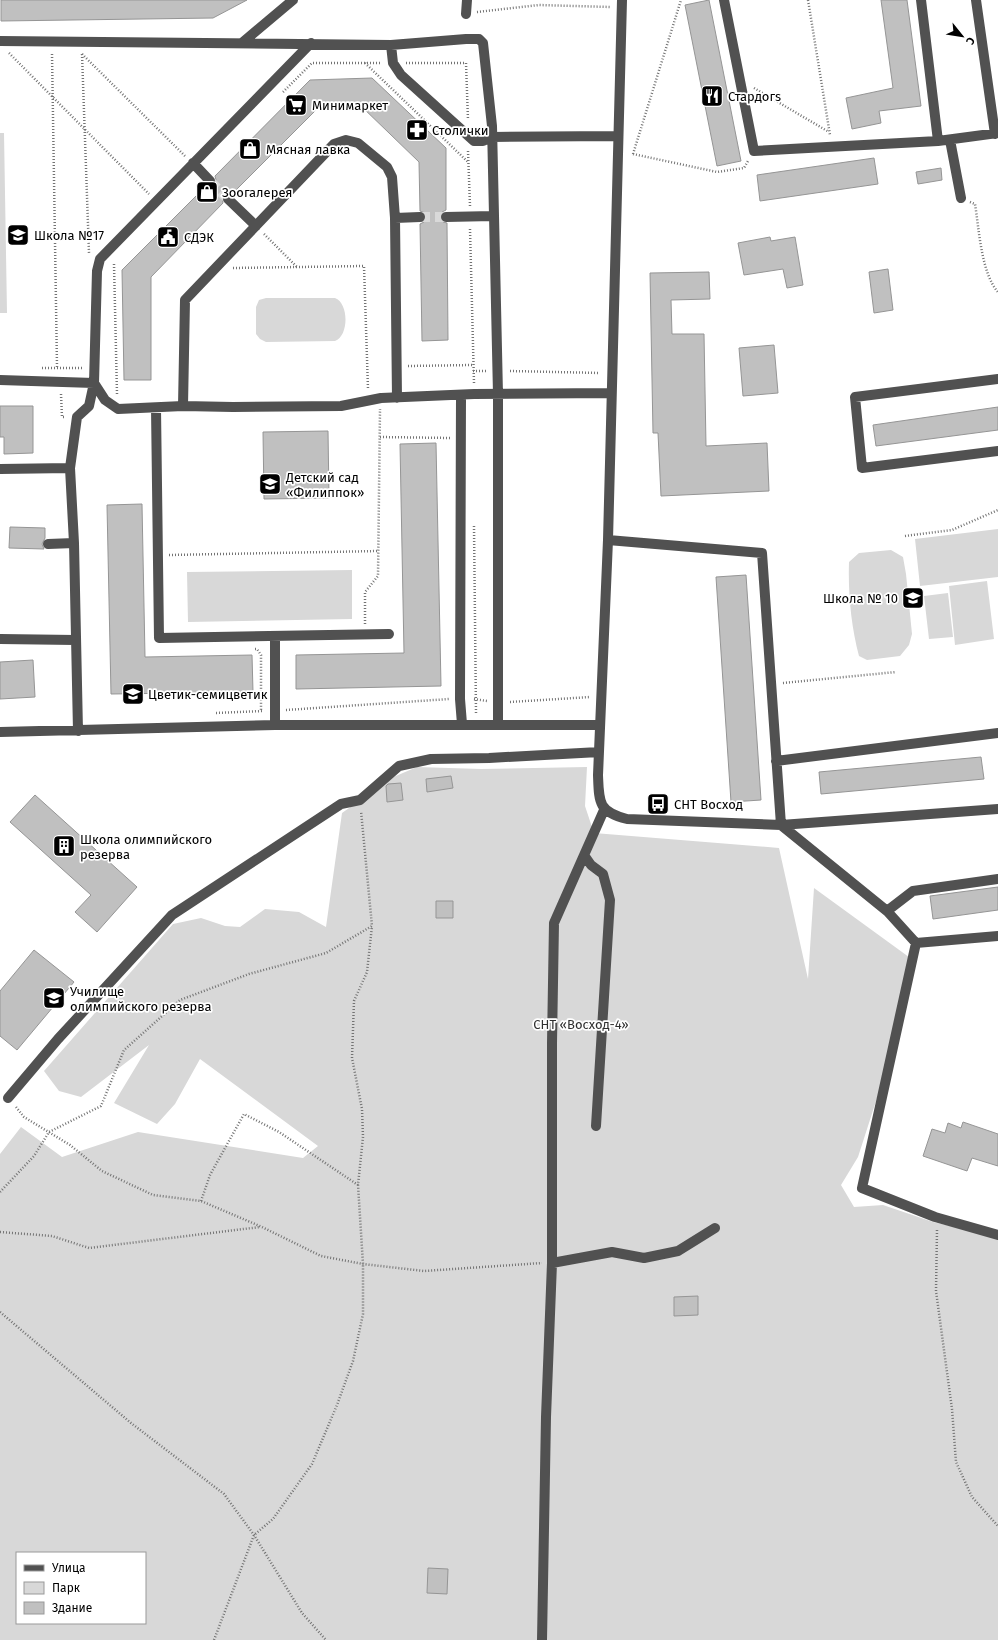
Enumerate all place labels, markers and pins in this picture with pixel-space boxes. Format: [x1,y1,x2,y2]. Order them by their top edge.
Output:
restaurant icon: Стардогs [699,83,725,109]
place label: Стардогs [728,89,781,104]
supermarket icon: Минимаркет [283,92,309,118]
place label: Минимаркет [312,98,388,113]
pharmacy icon: Столички [404,117,430,143]
place label: Столички [432,123,489,138]
shop icon: Мясная лавка [237,136,263,162]
place label: Мясная лавка [266,142,350,157]
shop icon: Зоогалерея [194,179,220,205]
place label: Зоогалерея [222,185,293,200]
school or university icon: Школа №17 [5,222,31,248]
public building icon: СДЭК [155,224,181,250]
place label: Школа №17 [34,228,104,243]
place label: СДЭК [184,230,214,245]
place label: Детский сад «Филиппок» [285,470,364,500]
school or university icon: Детский сад «Филиппок» [257,471,283,497]
school or university icon: Школа № 10 [900,585,926,611]
place label: Школа № 10 [823,591,898,606]
school or university icon: Цветик-семицветик [120,681,146,707]
place label: Цветик-семицветик [148,687,268,702]
bus stop icon: СНТ Восход [645,791,671,817]
place label: СНТ Восход [674,797,743,812]
place label: Школа олимпийского резерва [80,832,212,862]
building icon: Школа олимпийского резерва [51,833,77,859]
place label: Училище олимпийского резерва [70,984,211,1014]
school or university icon: Училище олимпийского резерва [41,985,67,1011]

